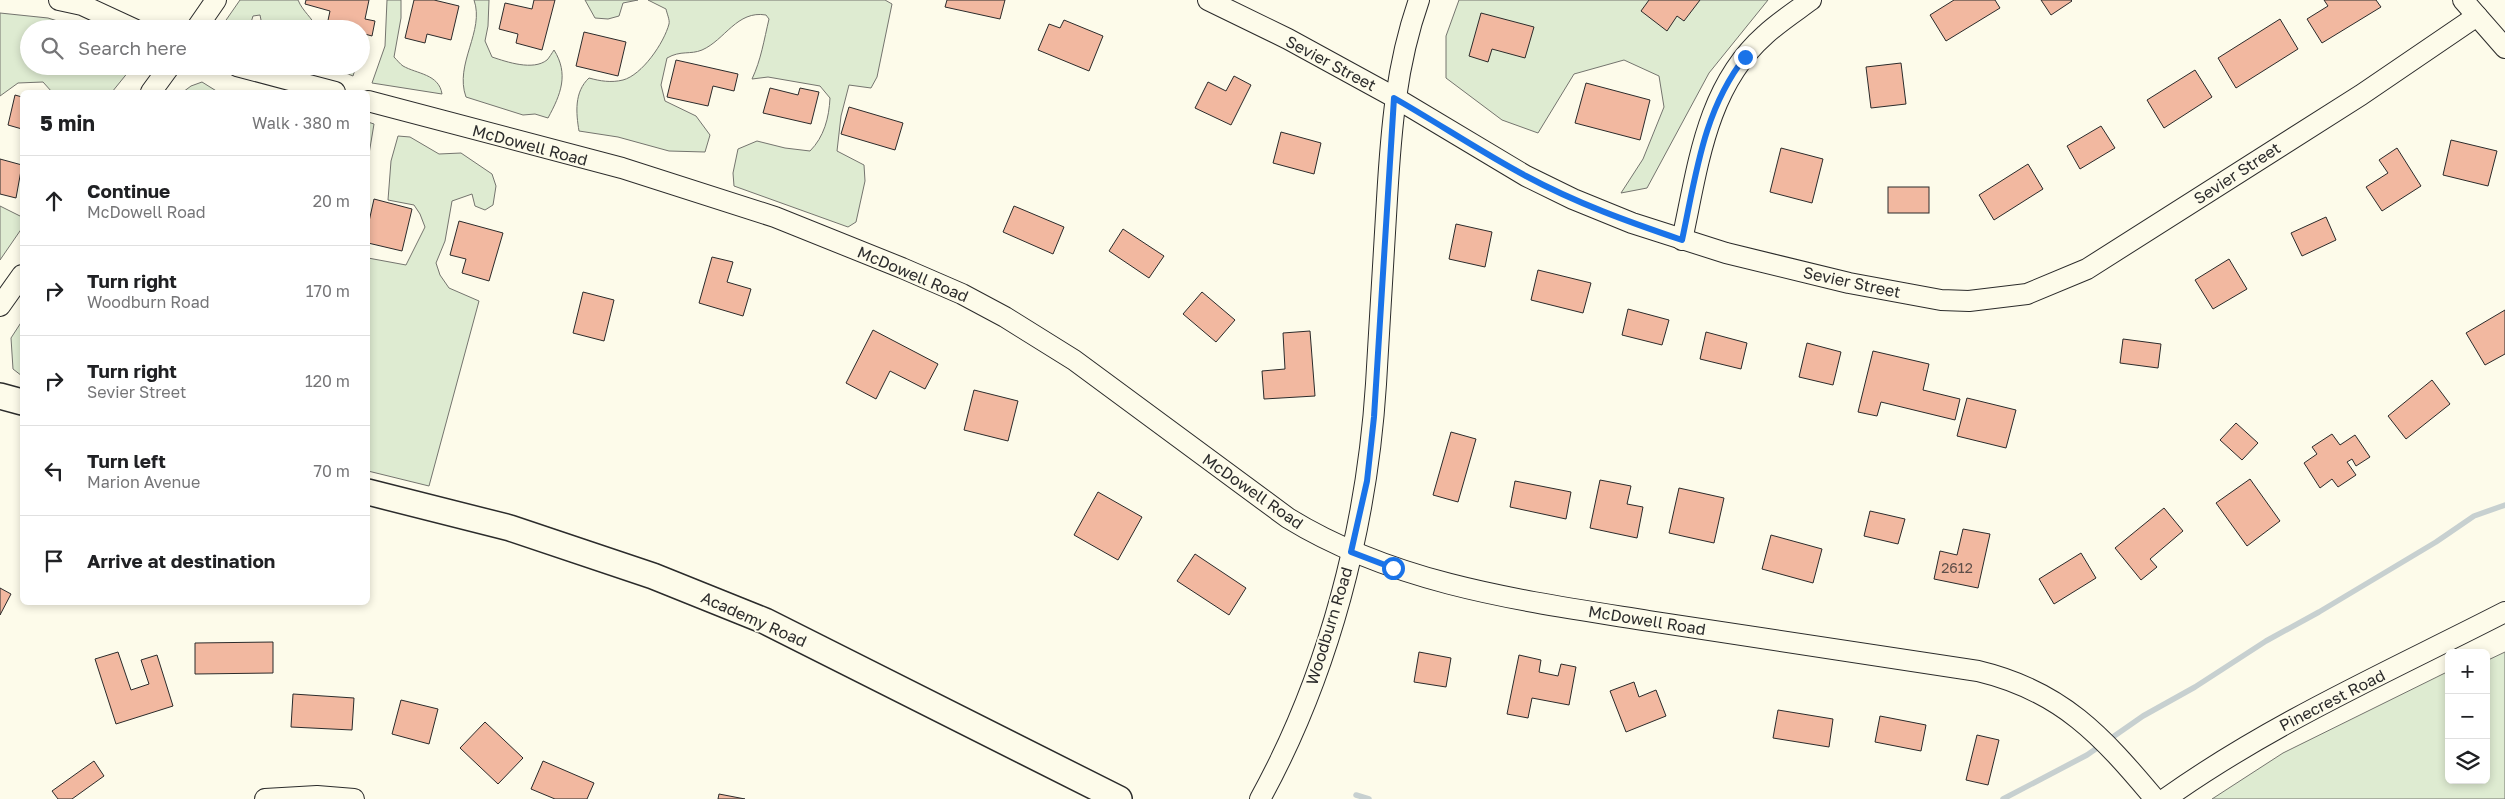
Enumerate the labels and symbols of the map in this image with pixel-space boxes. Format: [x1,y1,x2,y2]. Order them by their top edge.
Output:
street label: Sevier Street [1282,31,1380,95]
route end [1734,46,1757,69]
street label: McDowell Road [470,120,590,170]
street label: Sevier Street [2190,138,2284,208]
street label: McDowell Road [854,242,972,306]
street label: Sevier Street [1801,262,1903,302]
street label: McDowell Road [1199,449,1307,533]
route start [1382,557,1405,580]
house number: 2612 [1941,559,1973,576]
street label: Woodburn Road [1302,564,1356,688]
street label: Academy Road [698,587,810,651]
street label: McDowell Road [1587,601,1707,639]
street label: Pinecrest Road [2276,665,2388,735]

